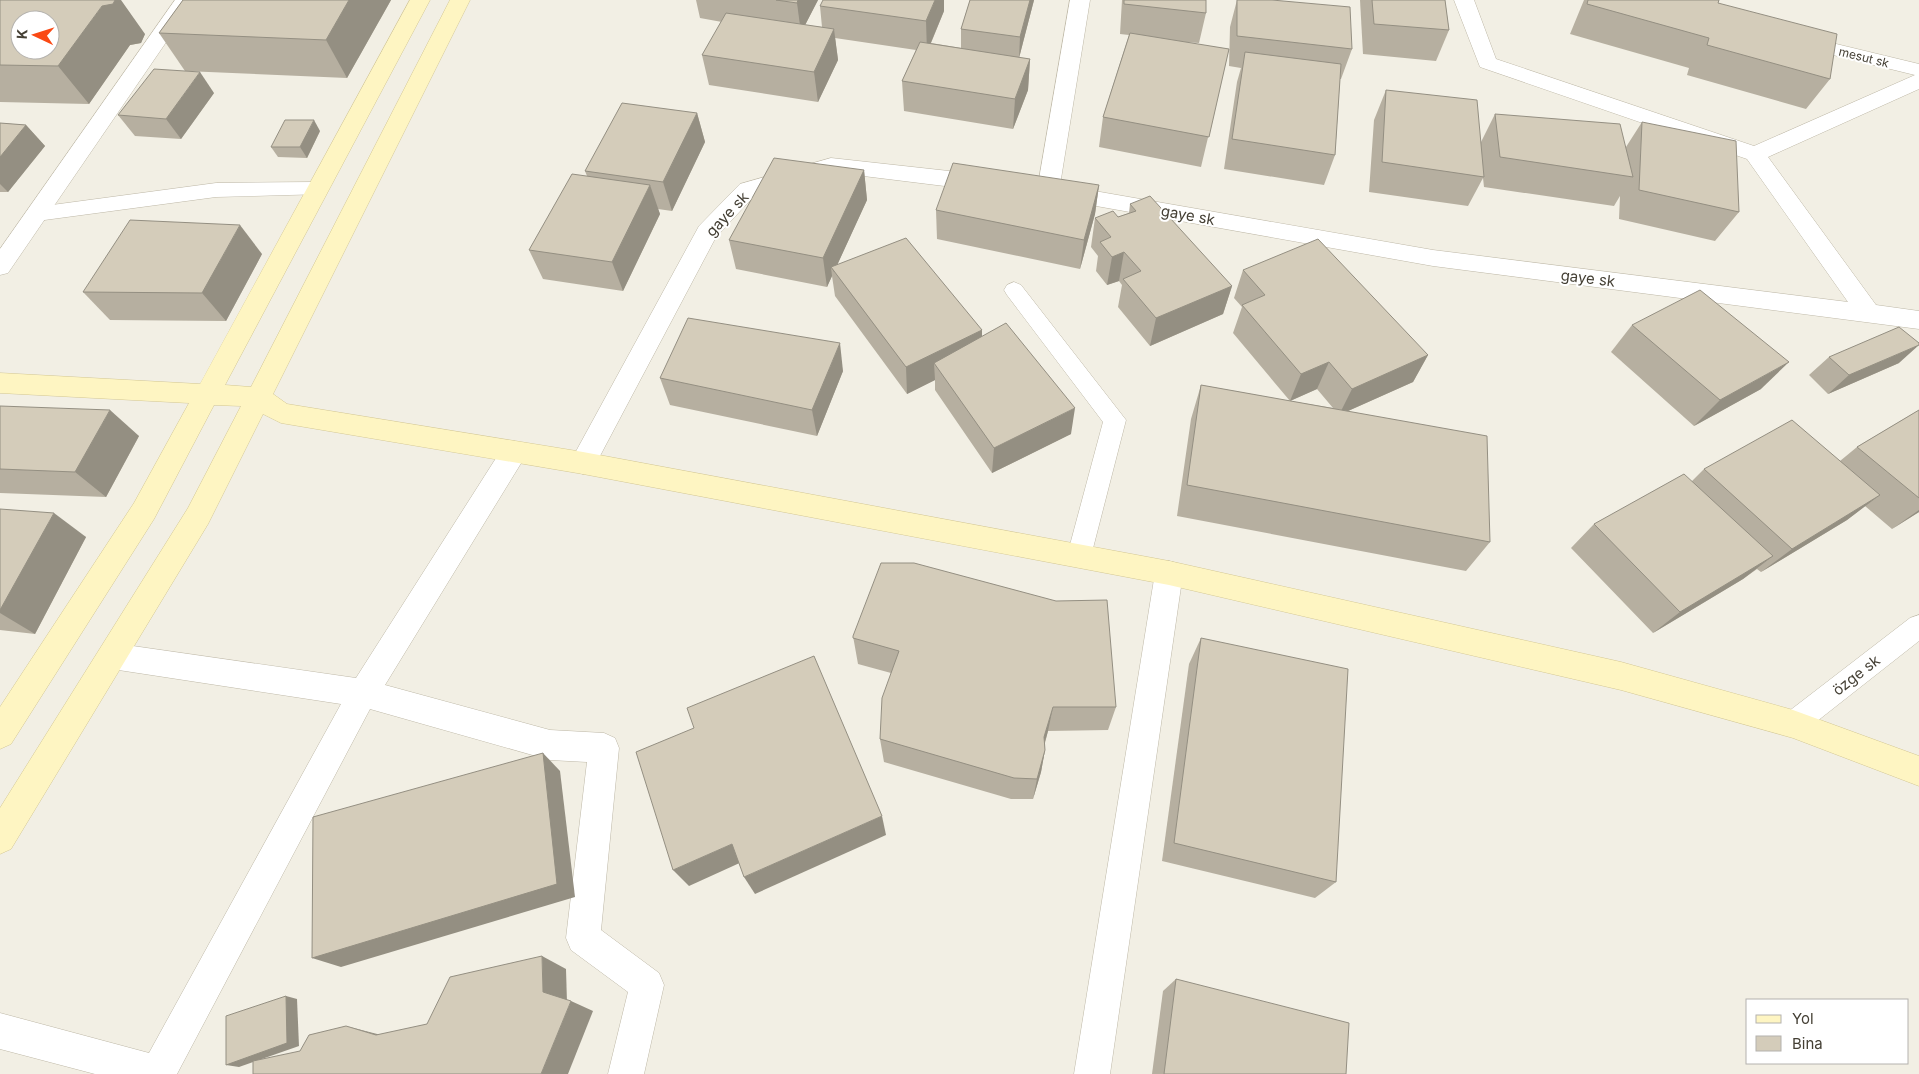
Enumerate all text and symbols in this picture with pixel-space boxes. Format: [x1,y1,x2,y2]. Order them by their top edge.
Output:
north arrow [10,10,60,60]
text: K [13,28,30,40]
street label: mesut sk [1837,44,1891,71]
street label: gaye sk [701,187,753,240]
street label: gaye sk [1159,201,1217,229]
street label: gaye sk [1560,265,1617,291]
street label: özge sk [1828,650,1884,699]
legend [1746,999,1909,1064]
text: Yol [1792,1009,1814,1028]
text: Bina [1792,1034,1823,1053]

